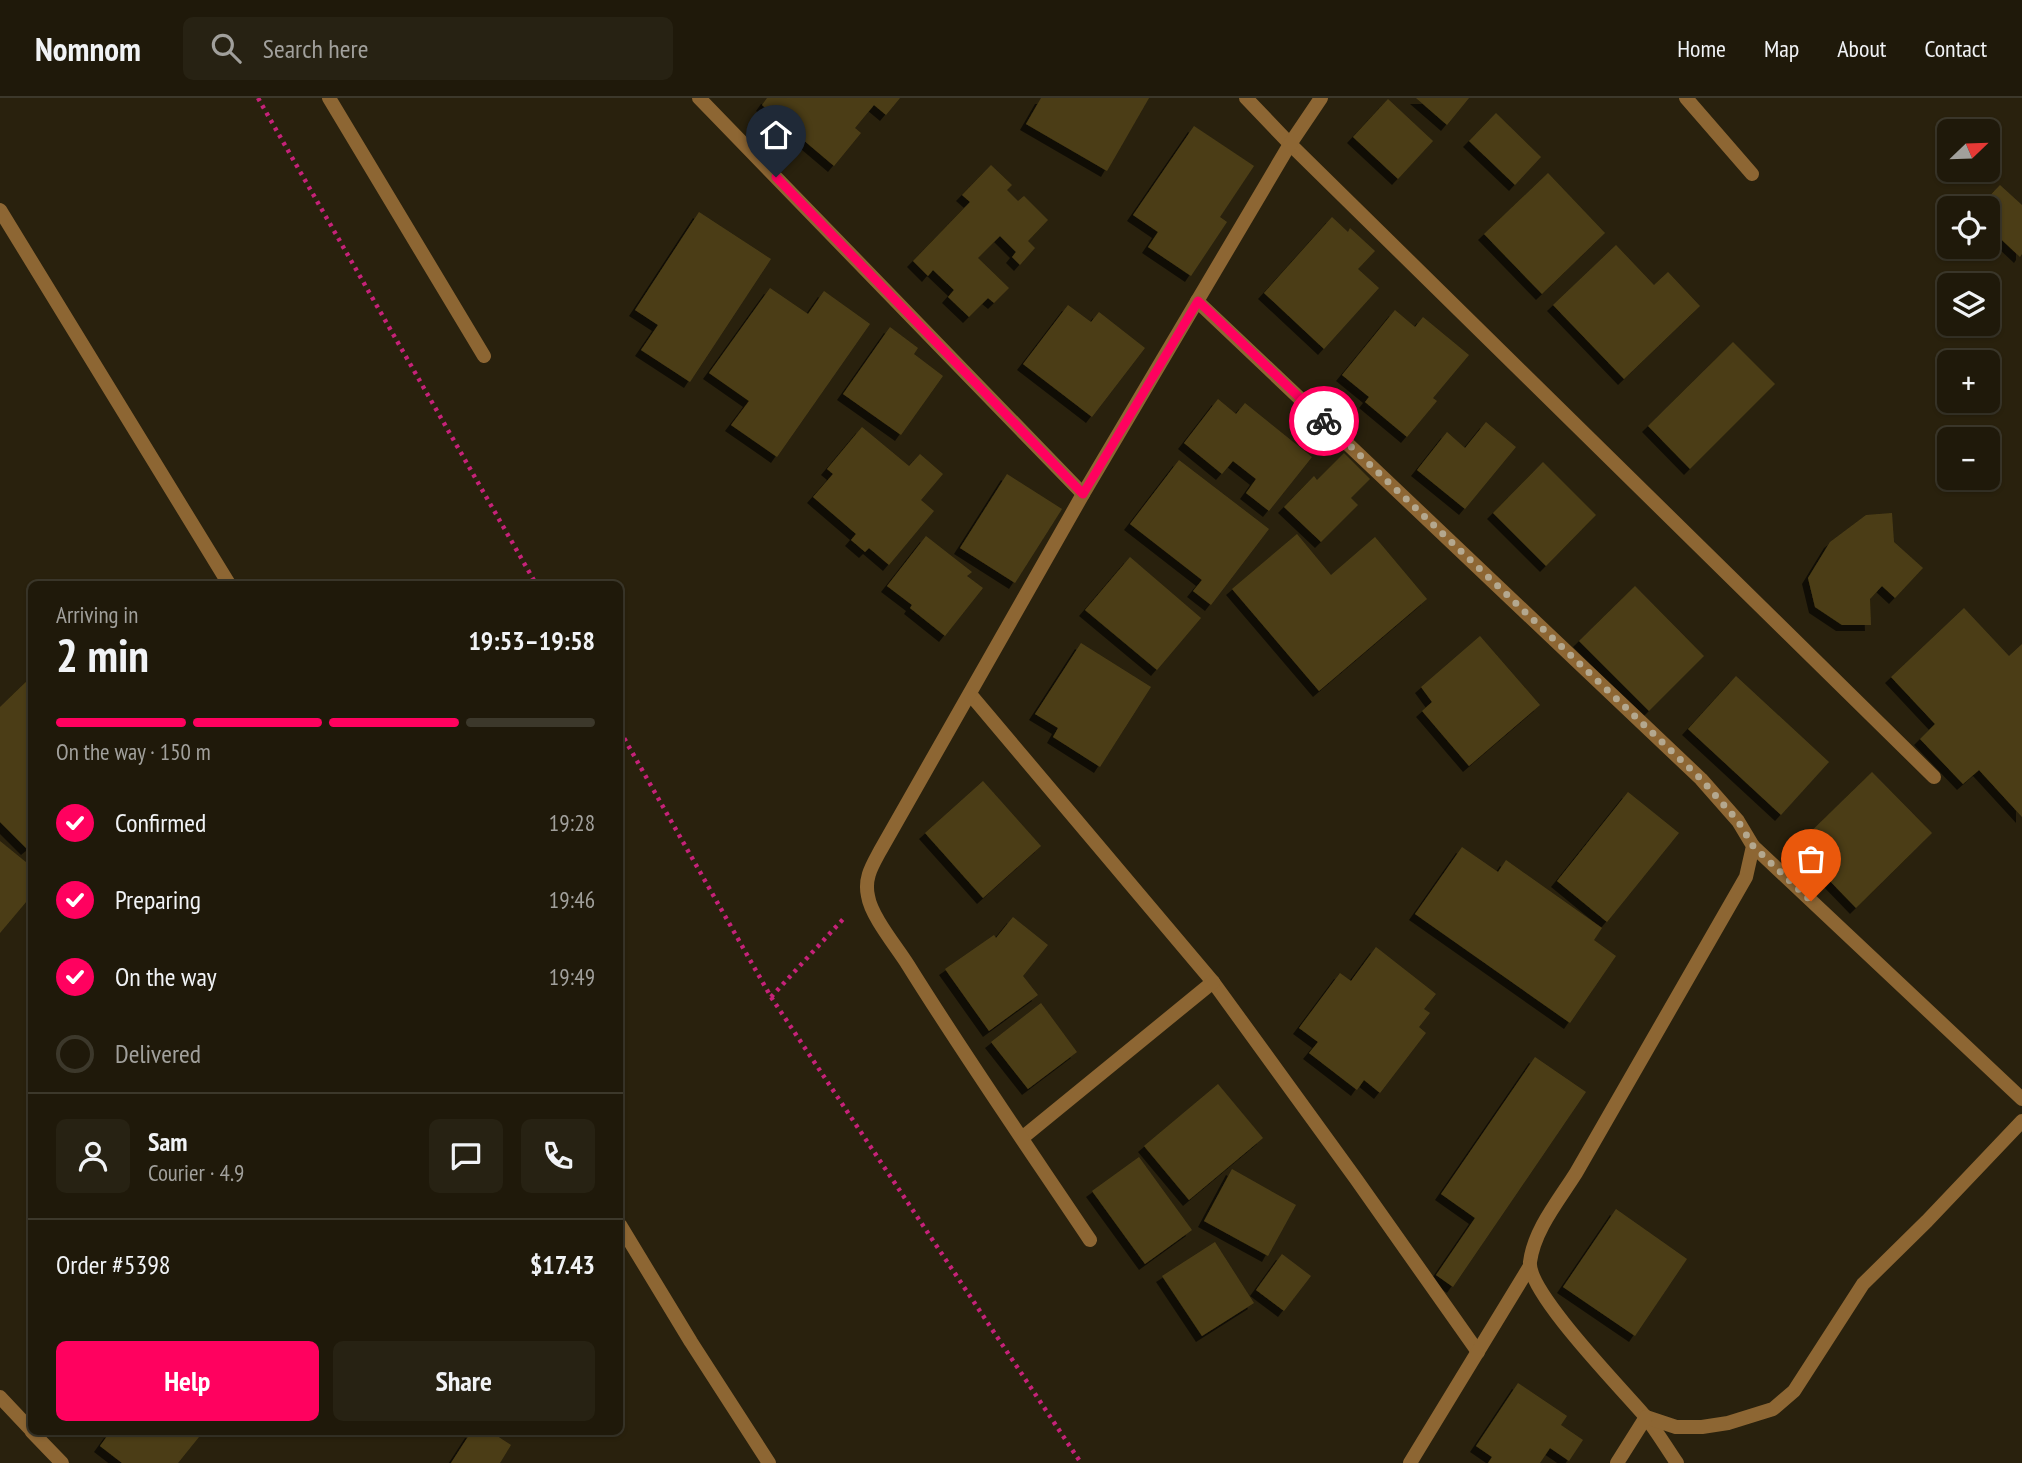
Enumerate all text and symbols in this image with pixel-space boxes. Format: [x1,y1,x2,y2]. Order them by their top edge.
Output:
search box [183,17,673,80]
text: Nomnom [35,27,141,70]
icon: search [207,29,245,67]
text: Search here [263,32,368,65]
text: Home [1677,33,1726,64]
text: Map [1764,33,1799,64]
text: About [1837,33,1886,64]
text: Contact [1924,33,1987,64]
pin [746,105,806,177]
icon: home [757,116,795,154]
north arrow [1937,119,2000,182]
map controls [1937,119,2000,490]
button: locate [1937,196,2000,259]
button: layers [1937,273,2000,336]
button: + [1937,350,2000,413]
courier [1289,386,1359,456]
icon: bike [1305,402,1343,440]
button: − [1937,427,2000,490]
text: Arriving in [56,600,138,629]
text: 19:53–19:58 [468,624,595,657]
text: 2 min [56,625,149,685]
text: On the way · 150 m [56,737,211,766]
icon: check [56,804,94,842]
text: Confirmed [115,806,206,839]
text: 19:28 [549,808,595,837]
pin [1781,829,1841,901]
icon: bag [1792,840,1830,878]
icon: check [56,881,94,919]
text: Preparing [115,883,201,916]
text: 19:46 [549,885,595,914]
icon: check [56,958,94,996]
text: On the way [115,960,217,993]
text: 19:49 [549,962,595,991]
text: Delivered [115,1037,201,1070]
button: person [56,1119,130,1193]
button: chat [429,1119,503,1193]
button: phone [521,1119,595,1193]
text: Sam [148,1125,187,1158]
text: Courier · 4.9 [148,1158,244,1187]
text: Order #5398 [56,1248,171,1281]
text: $17.43 [530,1248,595,1281]
button: Help [56,1341,319,1421]
button: Share [333,1341,595,1421]

